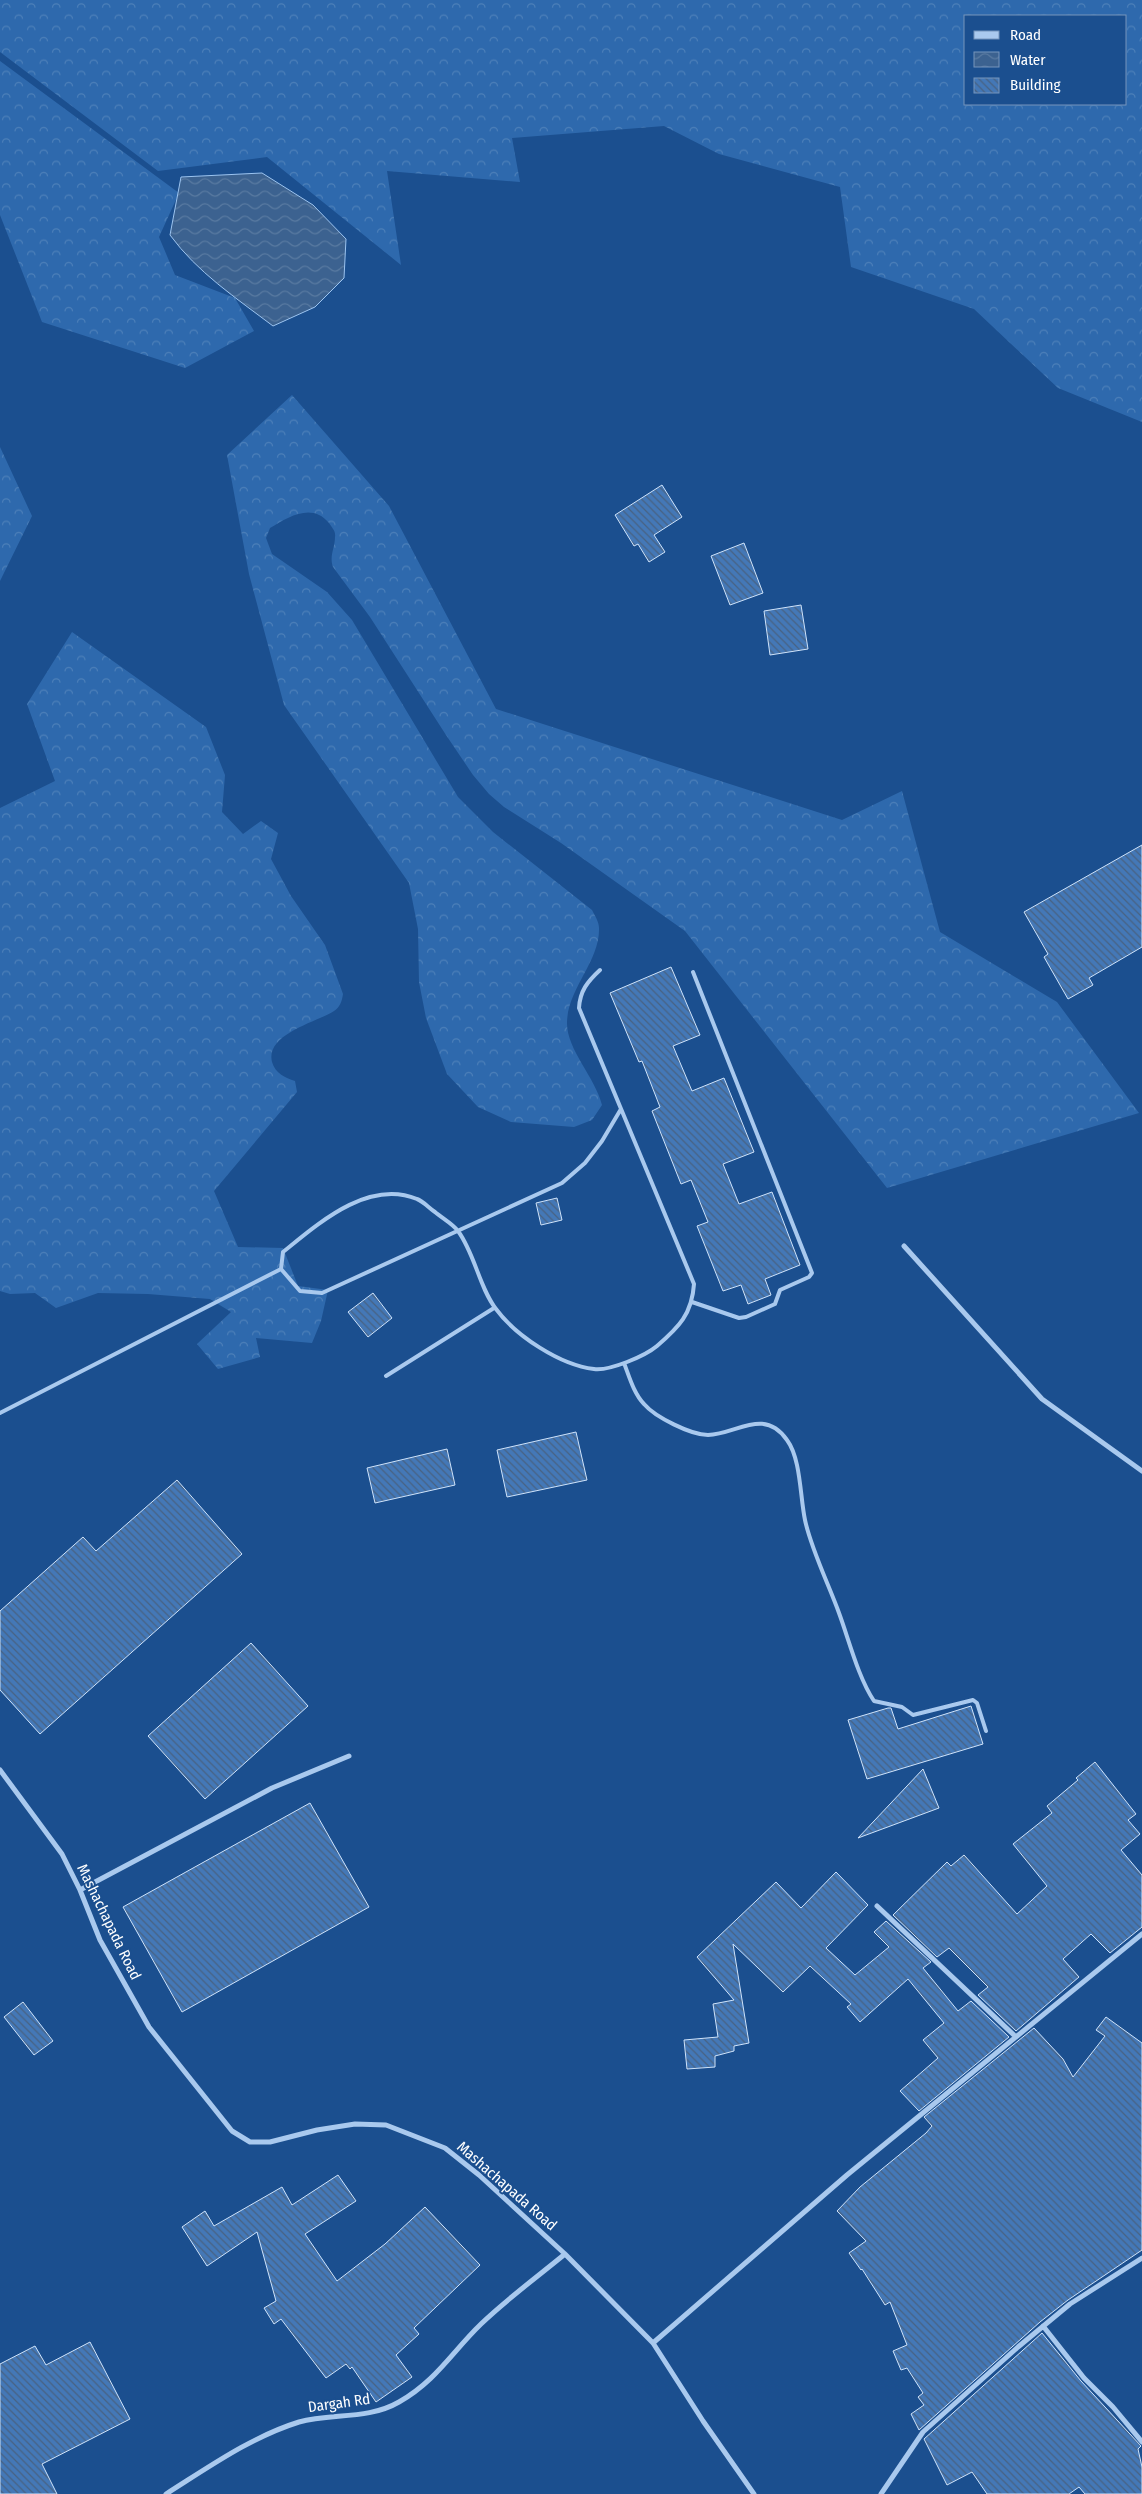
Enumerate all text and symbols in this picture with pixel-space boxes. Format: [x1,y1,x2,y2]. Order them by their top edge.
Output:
legend [964,15,1127,105]
text: Road [1010,26,1041,44]
text: Water [1010,51,1046,69]
text: Building [1010,76,1061,94]
street label: Mashachapada Road [73,1861,145,1983]
street label: Mashachapada Road [453,2138,561,2234]
street label: Dargah Rd [307,2390,371,2416]

